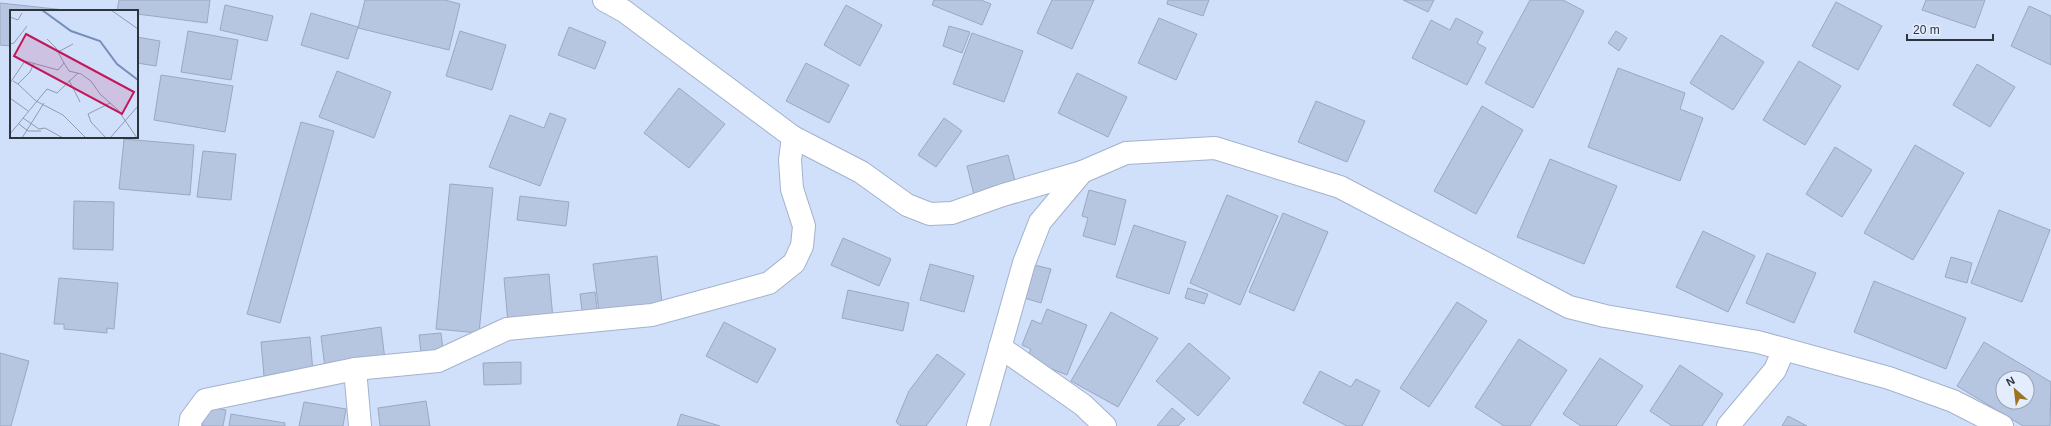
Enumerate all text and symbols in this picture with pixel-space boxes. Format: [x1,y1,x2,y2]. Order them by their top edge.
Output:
inset map [10,10,138,138]
scale bar [1907,16,1993,42]
text: 20 m [1913,23,1940,37]
north arrow [1995,370,2035,410]
text: N [2004,374,2017,388]

